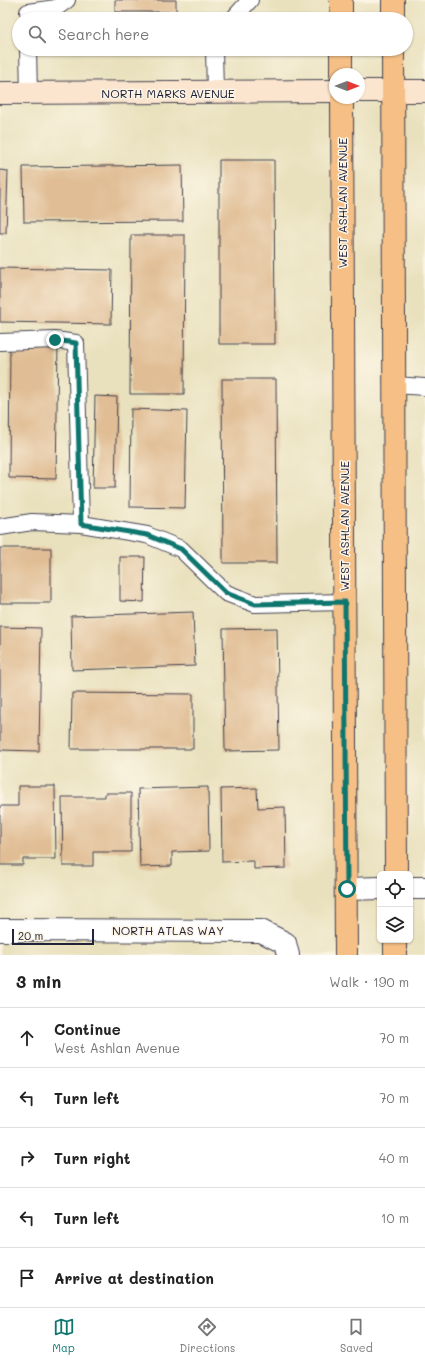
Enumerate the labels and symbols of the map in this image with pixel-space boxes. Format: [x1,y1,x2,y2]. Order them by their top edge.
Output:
north arrow [329,68,365,104]
street label: NORTH MARKS AVENUE [101,85,235,101]
street label: WEST ASHLAN AVENUE [334,138,350,268]
route end [46,331,64,349]
street label: WEST ASHLAN AVENUE [336,461,352,591]
route start [338,880,356,898]
street label: NORTH ATLAS WAY [112,922,224,938]
scale bar [12,927,94,946]

